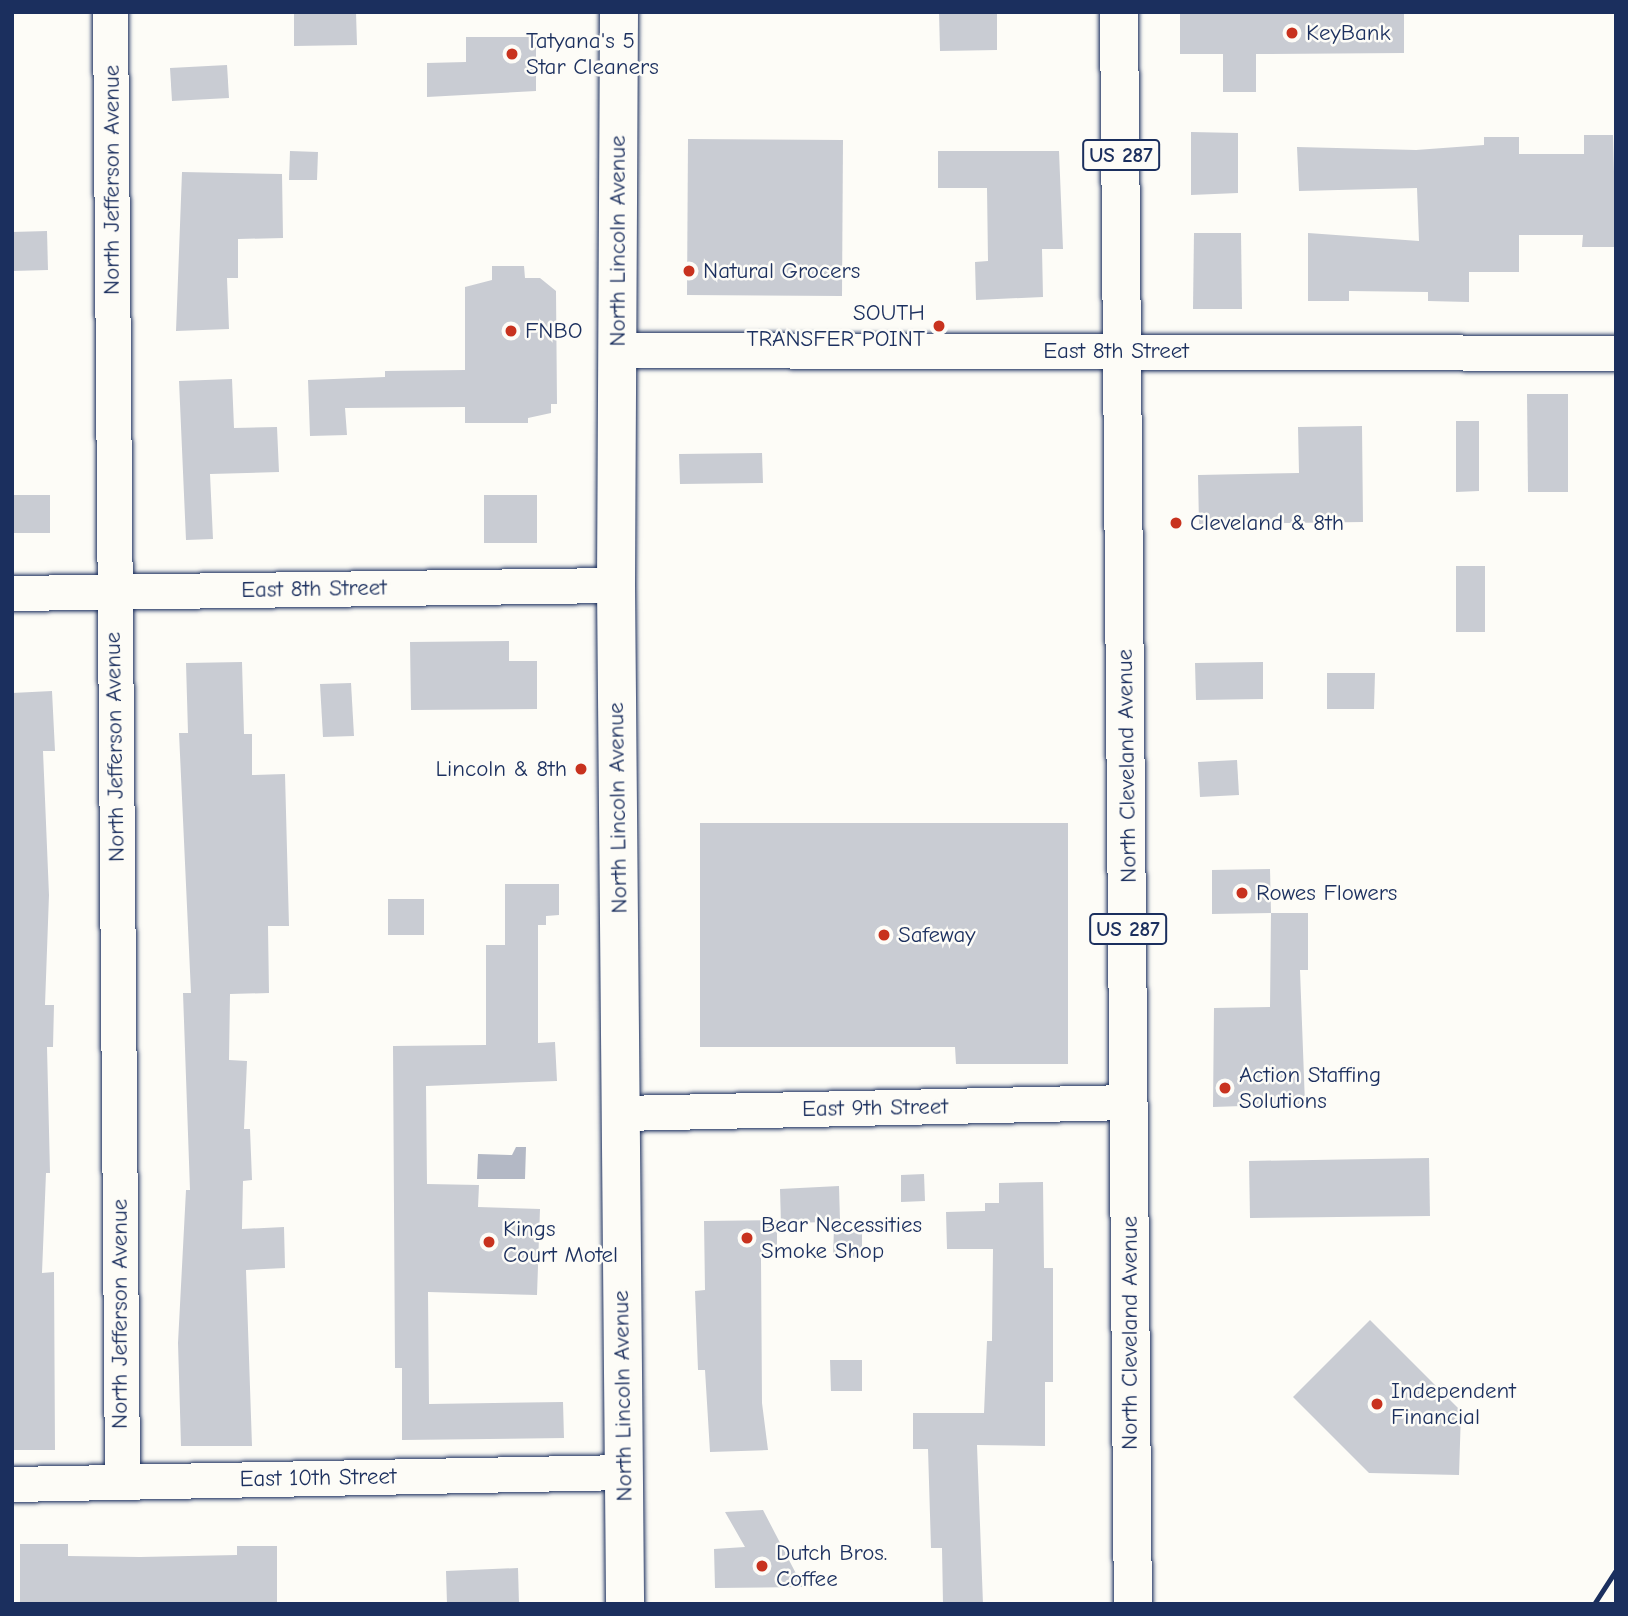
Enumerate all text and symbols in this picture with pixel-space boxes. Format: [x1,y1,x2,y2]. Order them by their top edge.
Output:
place label: KeyBank [1306,19,1391,47]
marker: KeyBank [1284,25,1300,41]
place label: Tatyana's 5 Star Cleaners [526,27,659,81]
marker: Tatyana's 5 Star Cleaners [504,46,520,62]
street label: North Jefferson Avenue [98,65,126,295]
street label: North Lincoln Avenue [604,135,632,347]
road number: US 287 [1081,138,1161,172]
place label: Natural Grocers [703,257,860,285]
marker: Natural Grocers [681,263,697,279]
place label: SOUTH TRANSFER POINT [746,299,925,353]
place label: FNBO [525,317,582,345]
marker: SOUTH TRANSFER POINT [931,318,947,334]
marker: FNBO [503,323,519,339]
street label: East 8th Street [1043,337,1189,365]
place label: Cleveland & 8th [1190,509,1344,537]
marker: Cleveland & 8th [1168,515,1184,531]
street label: East 8th Street [241,574,387,604]
street label: North Jefferson Avenue [99,632,131,862]
street label: North Cleveland Avenue [1111,649,1143,883]
street label: North Lincoln Avenue [602,702,634,914]
place label: Lincoln & 8th [436,755,567,783]
marker: Lincoln & 8th [573,761,589,777]
place label: Rowes Flowers [1256,879,1397,907]
marker: Rowes Flowers [1234,885,1250,901]
road number: US 287 [1088,912,1168,946]
place label: Safeway [898,921,976,949]
marker: Safeway [876,927,892,943]
place label: Action Staffing Solutions [1239,1061,1381,1115]
marker: Action Staffing Solutions [1217,1080,1233,1096]
street label: East 9th Street [802,1093,948,1123]
street label: North Jefferson Avenue [106,1199,134,1429]
place label: Bear Necessities Smoke Shop [761,1211,922,1265]
place label: Kings Court Motel [503,1215,618,1269]
street label: North Cleveland Avenue [1116,1216,1144,1450]
marker: Bear Necessities Smoke Shop [739,1230,755,1246]
marker: Kings Court Motel [481,1234,497,1250]
street label: North Lincoln Avenue [607,1290,639,1502]
place label: Independent Financial [1391,1377,1516,1431]
marker: Independent Financial [1369,1396,1385,1412]
street label: East 10th Street [239,1463,397,1493]
place label: Dutch Bros. Coffee [776,1539,887,1593]
marker: Dutch Bros. Coffee [754,1558,770,1574]

